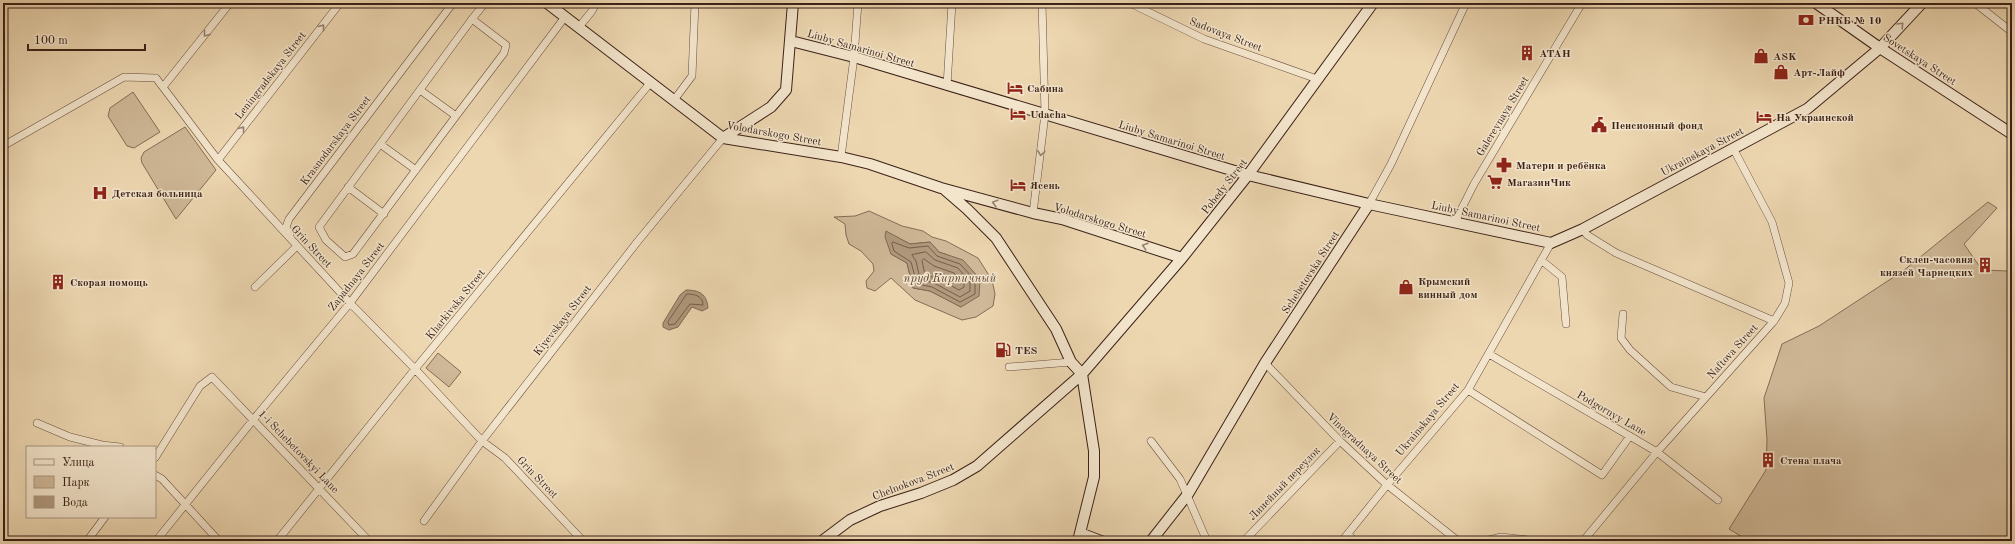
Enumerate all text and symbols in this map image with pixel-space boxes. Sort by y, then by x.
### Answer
bank icon: РНКБ № 10 [1797,11,1815,29]
street label: Sadovaya Street [1188,16,1263,54]
place label: РНКБ № 10 [1818,16,1881,27]
one-way arrow [1896,22,1904,30]
one-way arrow [317,24,324,31]
scale bar [28,26,145,52]
one-way arrow [203,29,210,36]
street label: Liuby Samarinoi Street [806,29,916,70]
street label: Leningradskaya Street [234,30,309,122]
street label: Sovetskaya Street [1881,33,1958,88]
text: 100 m [34,35,68,47]
building icon: АТАН [1518,44,1536,62]
shop icon: ASK [1752,47,1770,65]
place label: АТАН [1539,49,1571,60]
place label: ASK [1773,52,1797,63]
shop icon: Арт-Лайф [1772,63,1790,81]
place label: Арт-Лайф [1793,68,1845,79]
street label: Galereynaya Street [1475,75,1532,159]
hotel icon: Сабина [1006,79,1024,97]
place label: Сабина [1027,84,1064,95]
street label: Krasnodarskaya Street [299,94,373,188]
hotel icon: Udacha [1009,105,1027,123]
hotel icon: На Украинской [1755,108,1773,126]
place label: Udacha [1030,110,1067,121]
place label: На Украинской [1776,113,1854,124]
public building icon: Пенсионный фонд [1590,116,1608,134]
street label: Liuby Samarinoi Street [1117,120,1227,163]
street label: Volodarskogo Street [725,121,822,148]
place label: Пенсионный фонд [1611,121,1703,132]
street label: Ukrainskaya Street [1659,126,1746,179]
one-way arrow [237,127,244,134]
one-way arrow [1036,150,1045,156]
pharmacy icon: Матери и ребёнка [1495,156,1513,174]
street label: Pobedy Street [1200,157,1250,217]
place label: Матери и ребёнка [1516,161,1607,172]
supermarket icon: МагазинЧик [1486,173,1504,191]
hotel icon: Ясень [1009,176,1027,194]
place label: МагазинЧик [1507,178,1571,189]
place label: Ясень [1030,181,1060,192]
hospital icon: Детская больница [91,184,109,202]
place label: Детская больница [112,189,203,200]
one-way arrow [992,199,999,208]
street label: Liuby Samarinoi Street [1430,201,1541,234]
street label: Volodarskogo Street [1052,202,1147,241]
street label: Grin Street [289,224,333,270]
street label: Schebetovska Street [1280,229,1342,316]
street label: Zapadnaya Street [327,240,387,313]
one-way arrow [1141,242,1148,251]
place label: Склеп-часовня князей Чарнецких [1880,255,1973,279]
building icon: Склеп-часовня князей Чарнецких [1976,256,1994,274]
street label: Kharkivska Street [425,268,488,342]
building icon: Скорая помощь [49,273,67,291]
water label: пруд Кирпичный [904,273,997,285]
place label: Крымский винный дом [1418,277,1477,301]
place label: Скорая помощь [70,278,148,289]
shop icon: Крымский винный дом [1397,278,1415,296]
street label: Kiyevskaya Street [532,283,594,358]
street label: Naftova Street [1706,322,1761,382]
fuel station icon: TES [994,341,1012,359]
place label: TES [1015,346,1037,357]
street label: Ukrainskaya Street [1394,381,1462,459]
street label: Podgornyy Lane [1575,390,1648,439]
street label: 1-i Schebetovskyi Lane [256,408,340,496]
street label: Vinogradnaya Street [1324,412,1404,487]
street label: Линейный переулок [1247,445,1323,523]
legend [26,446,156,518]
building icon: Стена плача [1759,451,1777,469]
street label: Grin Street [514,455,560,501]
place label: Стена плача [1780,456,1842,467]
text: Улица [62,457,95,469]
street label: Chelnokova Street [871,462,956,503]
text: Парк [62,477,90,489]
text: Вода [62,497,88,509]

